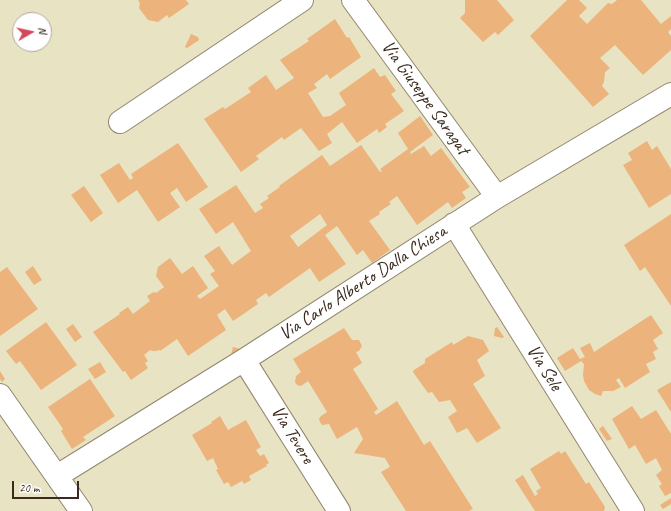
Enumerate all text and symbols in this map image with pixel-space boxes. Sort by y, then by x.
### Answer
north arrow [12,12,52,52]
text: N [35,26,50,35]
street label: Via Giuseppe Saragat [376,36,474,160]
street label: Via Carlo Alberto Dalla Chiesa [275,220,451,346]
street label: Via Sele [521,341,567,395]
street label: Via Tevere [265,402,319,468]
scale bar [14,473,81,499]
text: 20 m [19,480,39,496]

